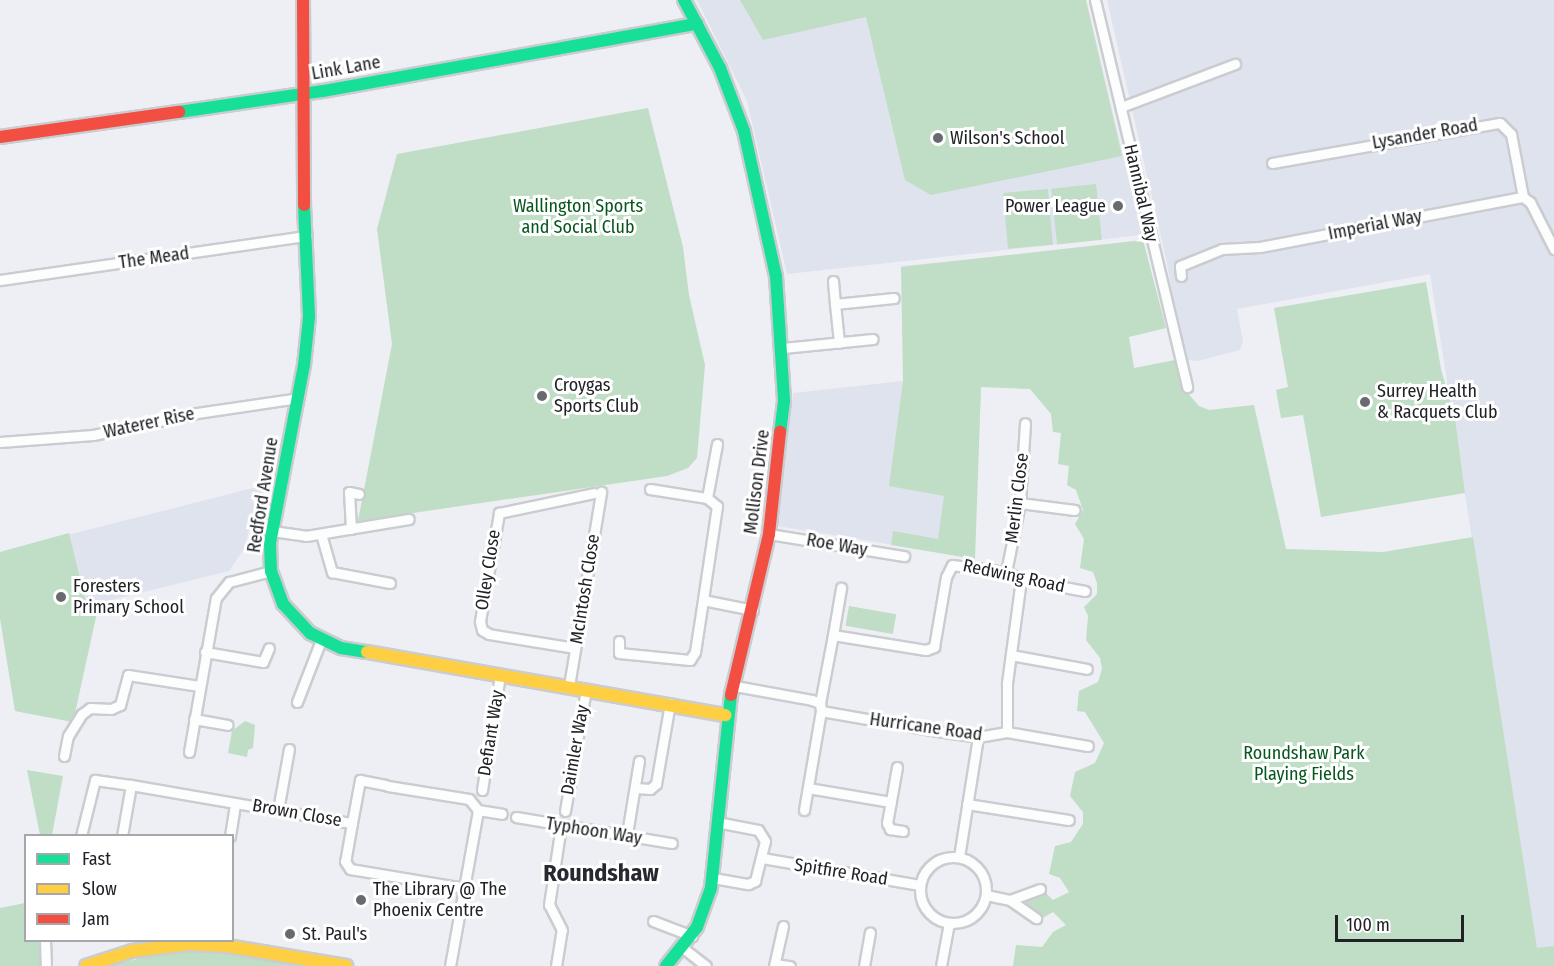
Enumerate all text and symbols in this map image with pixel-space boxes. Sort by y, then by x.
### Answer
street label: Link Lane [310,51,382,85]
street label: Lysander Road [1370,114,1480,154]
place label: Wilson's School [950,127,1064,149]
marker: Wilson's School [931,131,945,145]
street label: Hannibal Way [1119,142,1163,244]
place label: Power League [1005,195,1106,217]
park label: Wallington Sports and Social Club [513,196,643,238]
marker: Power League [1111,199,1125,213]
street label: Imperial Way [1326,205,1424,245]
street label: The Mead [117,242,191,274]
place label: Croygas Sports Club [554,375,639,418]
place label: Surrey Health & Racquets Club [1377,381,1497,424]
marker: Croygas Sports Club [535,389,549,403]
marker: Surrey Health & Racquets Club [1358,395,1372,409]
street label: Waterer Rise [102,403,196,443]
street label: Mollison Drive [740,428,774,536]
street label: Redford Avenue [243,436,283,554]
street label: Merlin Close [1001,452,1033,544]
street label: Olley Close [471,528,505,612]
street label: Roe Way [805,529,869,561]
street label: McIntosh Close [566,533,604,645]
street label: Redwing Road [961,555,1067,597]
place label: Foresters Primary School [73,576,184,618]
marker: Foresters Primary School [54,590,68,604]
street label: Defiant Way [474,688,508,778]
street label: Daimler Way [556,703,594,797]
street label: Hurricane Road [868,708,984,746]
park label: Roundshaw Park Playing Fields [1243,743,1365,786]
street label: Brown Close [251,795,343,831]
street label: Typhoon Way [544,813,644,849]
legend [24,834,234,942]
text: Fast [82,848,111,870]
street label: Spitfire Road [793,854,889,890]
district label: Roundshaw [543,860,659,888]
text: Slow [82,878,117,900]
place label: The Library @ The Phoenix Centre [373,879,507,922]
marker: The Library @ The Phoenix Centre [354,893,368,907]
scale bar [1338,903,1467,941]
text: Jam [82,908,110,930]
text: 100 m [1346,914,1390,936]
place label: St. Paul's [302,923,367,945]
marker: St. Paul's [283,927,297,941]

